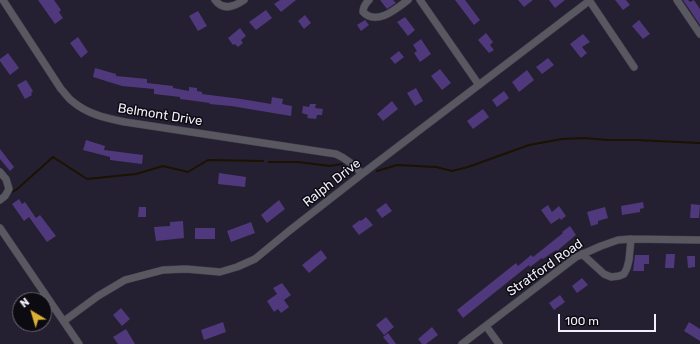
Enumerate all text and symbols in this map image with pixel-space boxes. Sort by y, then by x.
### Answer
street label: Belmont Drive [117,101,203,129]
street label: Ralph Drive [300,156,364,210]
street label: Stratford Road [504,236,586,300]
north arrow [12,292,52,332]
text: N [18,295,32,311]
scale bar [560,306,658,332]
text: 100 m [565,314,599,328]

